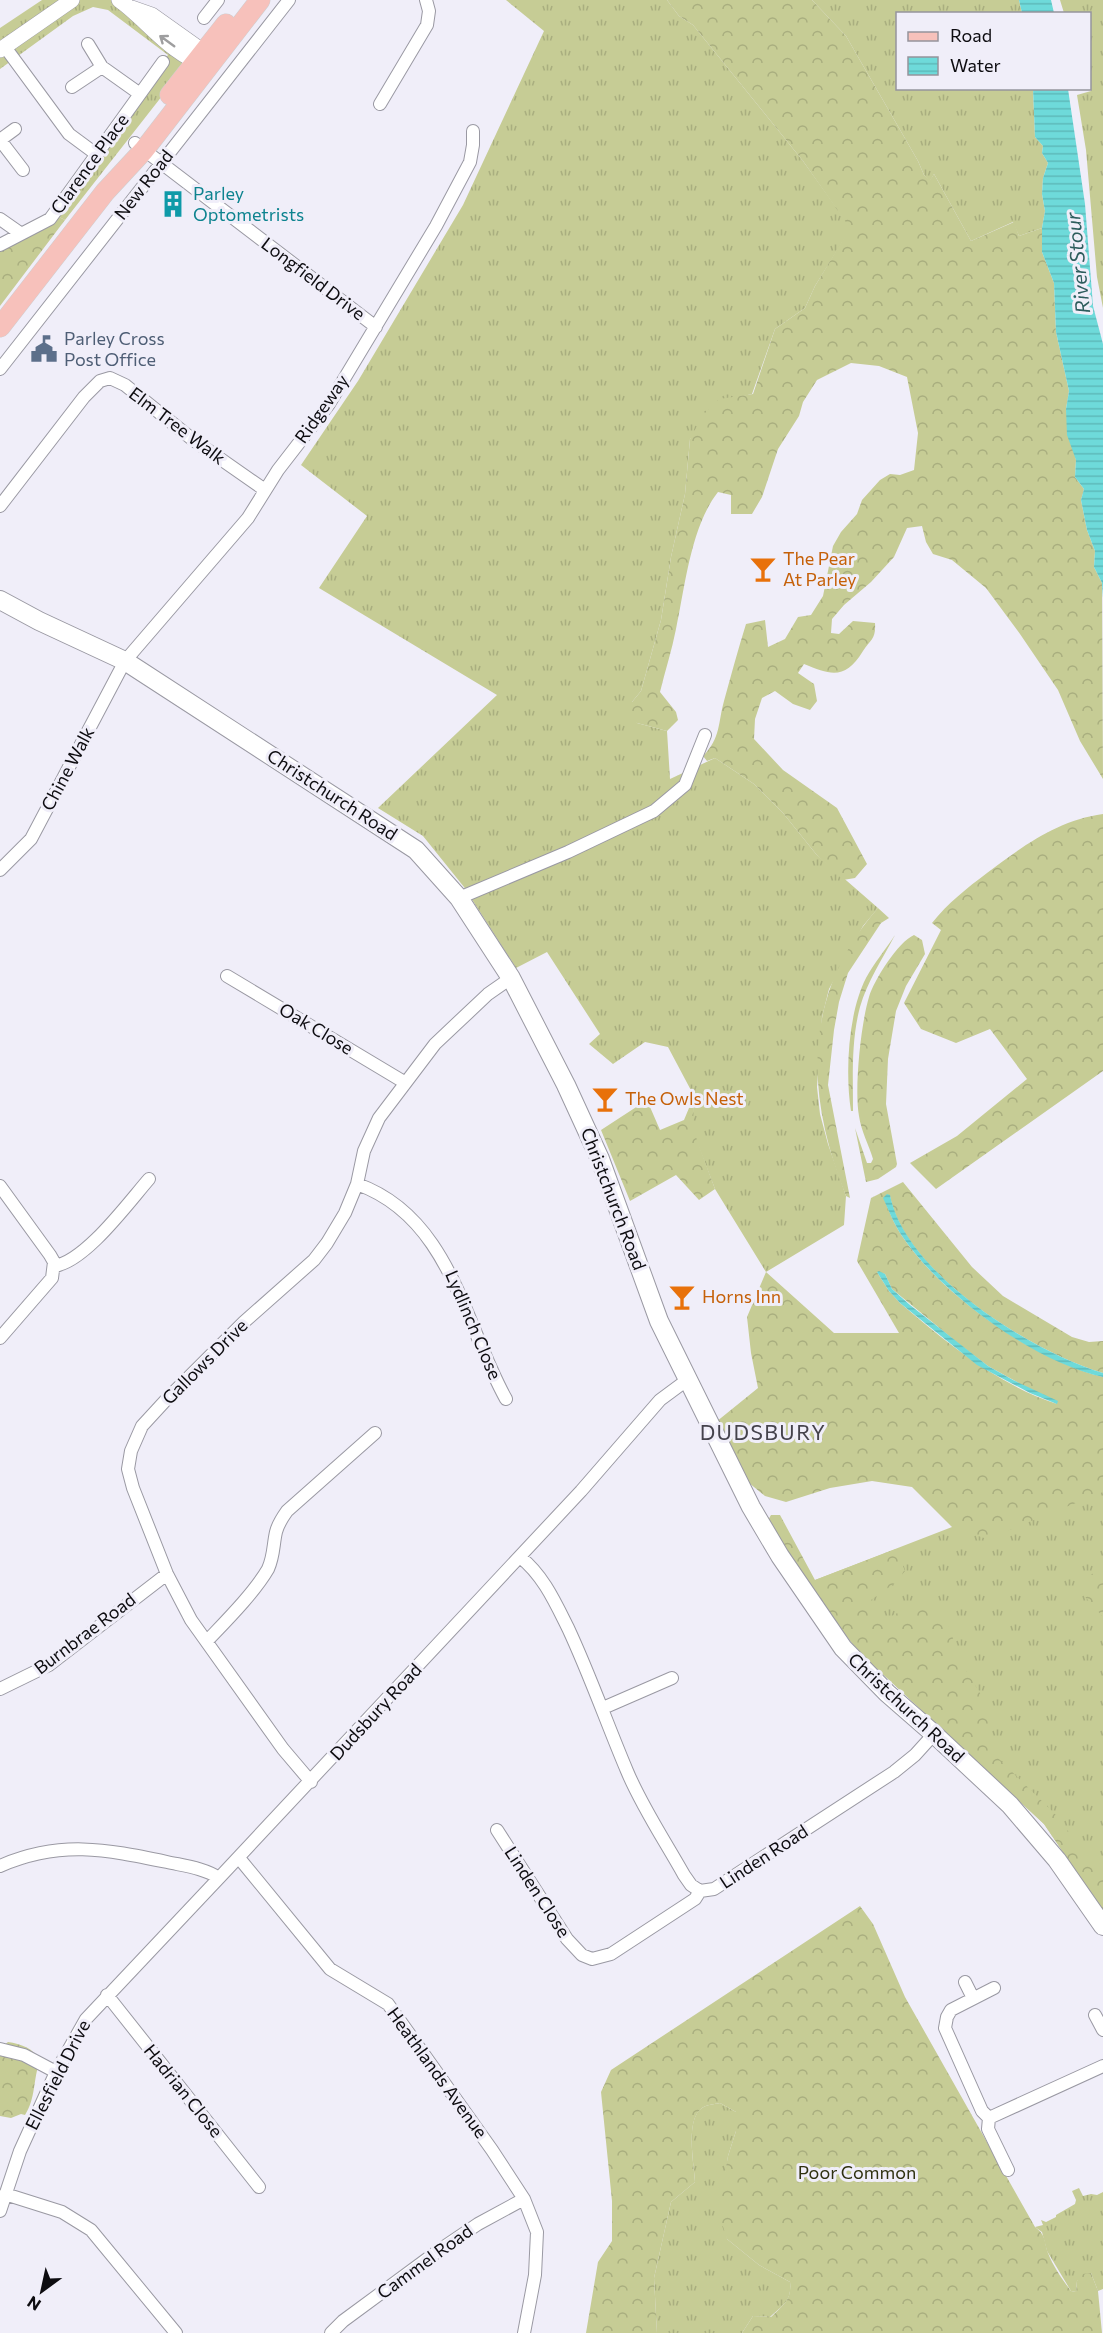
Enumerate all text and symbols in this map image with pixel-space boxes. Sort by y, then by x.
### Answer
legend [896,12,1091,90]
text: Road [950,24,992,46]
one-way arrow [160,35,176,47]
text: Water [950,54,1001,76]
street label: Clarence Place [45,109,133,218]
street label: New Road [109,145,177,224]
place label: Parley Optometrists [193,182,304,225]
building icon: Parley Optometrists [158,189,188,219]
water label: River Stour [1060,210,1094,315]
street label: Longfield Drive [257,232,370,324]
place label: Parley Cross Post Office [64,327,165,370]
public building icon: Parley Cross Post Office [29,334,59,364]
street label: Ridgeway [290,370,353,447]
street label: Elm Tree Walk [125,382,230,469]
place label: The Pear At Parley [783,547,857,590]
bar icon: The Pear At Parley [748,554,778,584]
street label: Chine Walk [36,723,98,814]
street label: Christchurch Road [263,744,402,844]
street label: Oak Close [275,997,358,1059]
bar icon: The Owls Nest [590,1084,620,1114]
place label: The Owls Nest [625,1087,744,1109]
street label: Christchurch Road [577,1124,651,1273]
street label: Lydlinch Close [441,1267,507,1383]
bar icon: Horns Inn [667,1282,697,1312]
place label: Horns Inn [702,1285,781,1307]
street label: Gallows Drive [157,1314,252,1409]
district label: DUDSBURY [700,1419,826,1444]
street label: Burnbrae Road [29,1588,139,1678]
street label: Christchurch Road [844,1648,969,1767]
street label: Dudsbury Road [325,1658,426,1764]
street label: Linden Road [715,1819,812,1893]
street label: Linden Close [500,1842,575,1941]
street label: Heathlands Avenue [383,2003,493,2142]
street label: Ellesfield Drive [20,2016,94,2133]
street label: Hadrian Close [140,2039,228,2141]
park label: Poor Common [798,2161,916,2183]
street label: Cammel Road [372,2219,476,2303]
north arrow [12,2261,72,2321]
text: N [23,2293,44,2315]

